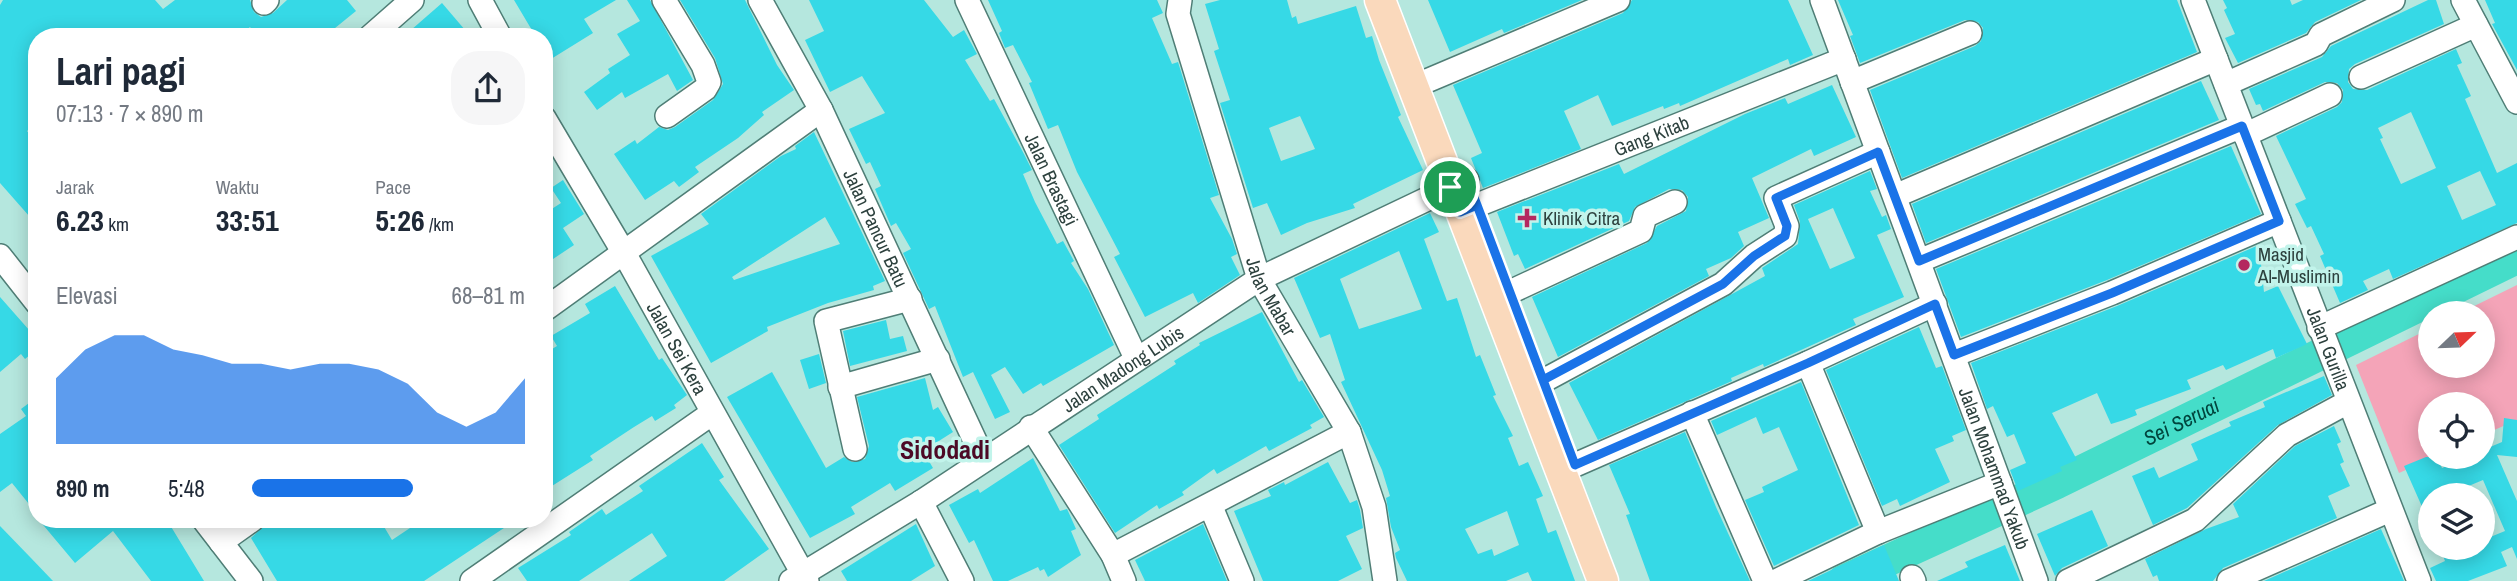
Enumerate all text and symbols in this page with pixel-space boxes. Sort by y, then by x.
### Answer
text: Lari pagi [56,46,186,97]
button: share [451,51,525,125]
text: 07:13 · 7 × 890 m [56,98,203,129]
street label: Gang Kitab [1610,109,1693,162]
street label: Jalan Brastagi [1018,128,1085,230]
pin [1420,157,1480,217]
street label: Jalan Pancur Batu [837,165,915,291]
icon: arrive [1431,168,1469,206]
text: Jarak [56,174,94,200]
text: Waktu [216,174,259,200]
text: Pace [375,174,411,200]
text: 6.23 [56,200,104,240]
text: 33:51 [216,200,279,240]
text: 5:26 [375,200,425,240]
place label: Klinik Citra [1543,205,1620,231]
marker: Klinik Citra [1517,208,1537,228]
text: km [104,211,129,237]
text: /km [425,211,454,237]
place label: Masjid Al-Muslimin [2257,241,2340,289]
street label: Jalan Mabar [1240,254,1303,341]
marker: Masjid Al-Muslimin [2236,257,2252,273]
text: Elevasi [56,280,118,311]
text: 68–81 m [452,280,525,311]
street label: Jalan Sei Kera [641,297,714,400]
north arrow [2418,301,2496,378]
map controls [2418,301,2495,560]
street label: Jalan Gurilla [2301,303,2357,394]
street label: Jalan Madong Lubis [1057,319,1189,418]
street label: Jalan Mohammad Yakub [1953,383,2036,553]
water label: Sei Seruai [2138,391,2224,453]
button: locate [2418,392,2495,469]
district label: Sidodadi [900,432,990,467]
text: 890 m [56,473,109,504]
text: 5:48 [168,473,205,504]
button: layers [2418,483,2495,560]

